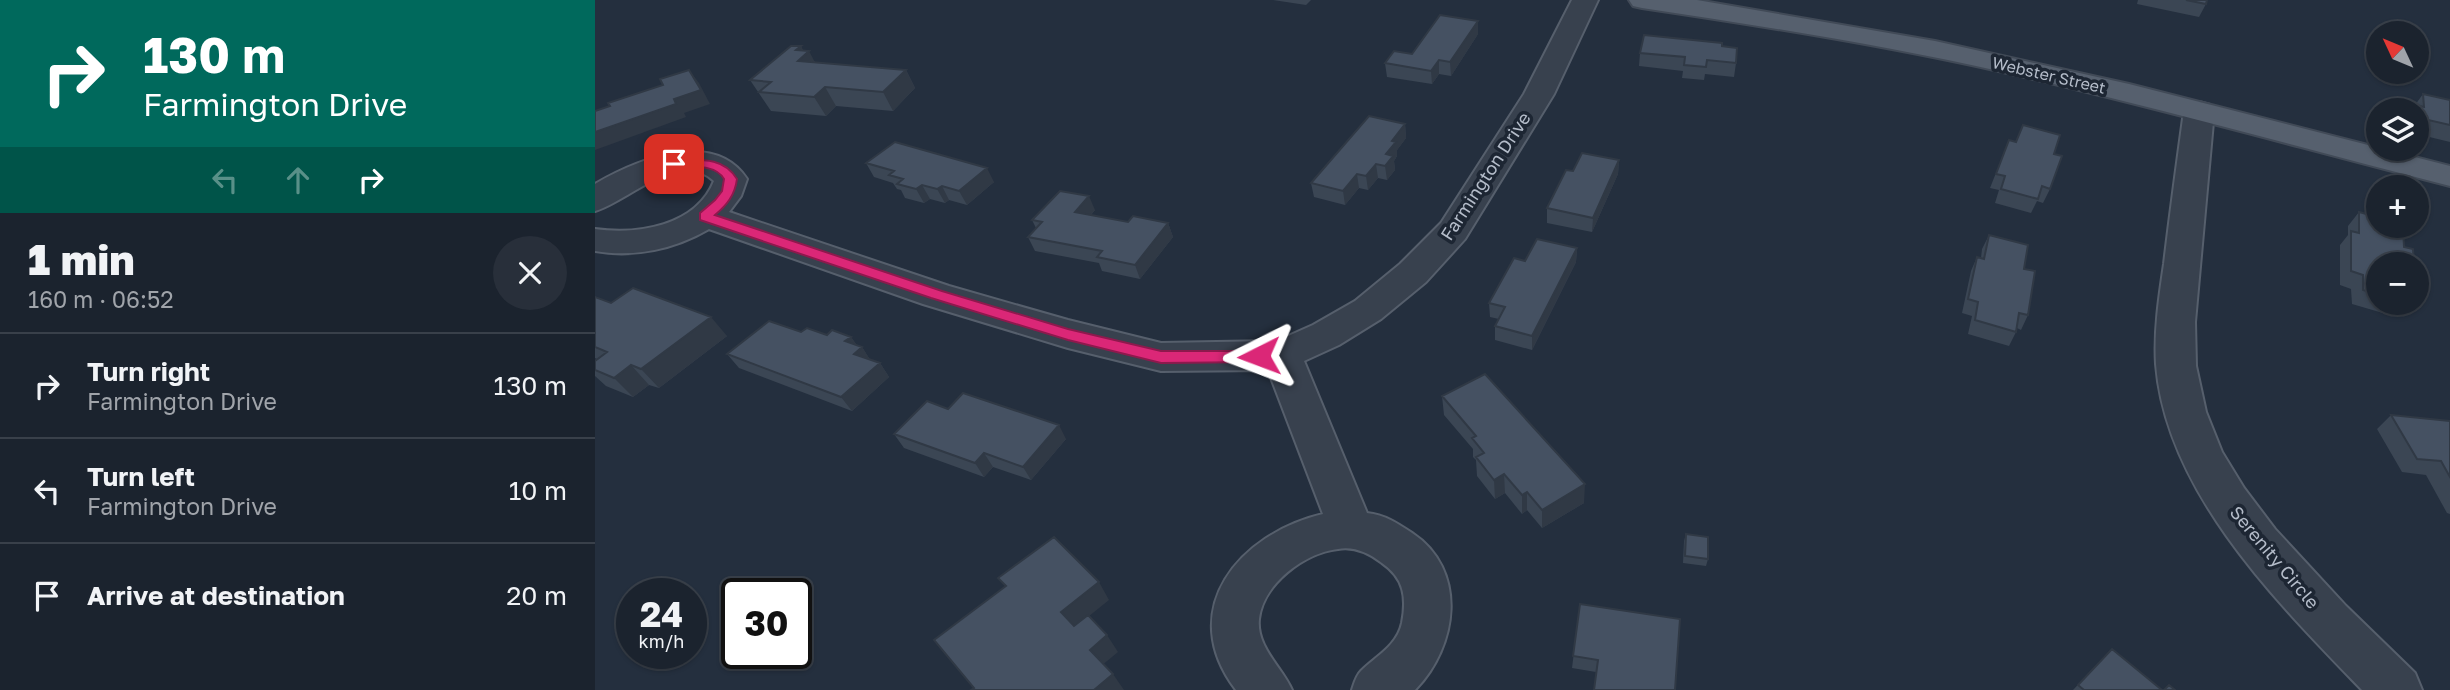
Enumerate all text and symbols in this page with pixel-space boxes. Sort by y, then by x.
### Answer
north arrow [2366,21,2429,84]
map controls [2366,21,2429,315]
text: 130 m [143,25,285,84]
icon: right [28,28,119,119]
street label: Webster Street [1990,52,2108,98]
text: Farmington Drive [143,85,407,123]
button: layers [2366,98,2429,161]
street label: Farmington Drive [1435,108,1535,244]
pin [644,134,704,194]
icon: arrive [655,145,693,183]
icon: left [206,161,244,199]
icon: ahead [279,161,317,199]
icon: right [352,161,390,199]
button: + [2366,175,2429,238]
text: 1 min [28,234,135,284]
button: close [493,236,567,310]
button: − [2366,252,2429,315]
text: 160 m · 06:52 [28,285,174,313]
position arrow [1222,319,1296,393]
text: Turn right [87,356,210,387]
icon: right [28,367,66,405]
text: 130 m [494,370,567,401]
text: Farmington Drive [87,387,277,415]
text: Turn left [87,461,195,492]
icon: left [28,472,66,510]
text: 10 m [509,475,567,506]
text: Farmington Drive [87,492,277,520]
street label: Serenity Circle [2226,501,2324,613]
icon: arrive [28,577,66,615]
speed limit sign: 30 [721,578,812,669]
text: Arrive at destination [87,580,345,611]
text: 20 m [506,580,567,611]
text: 24 [640,593,683,635]
text: km/h [639,630,684,652]

